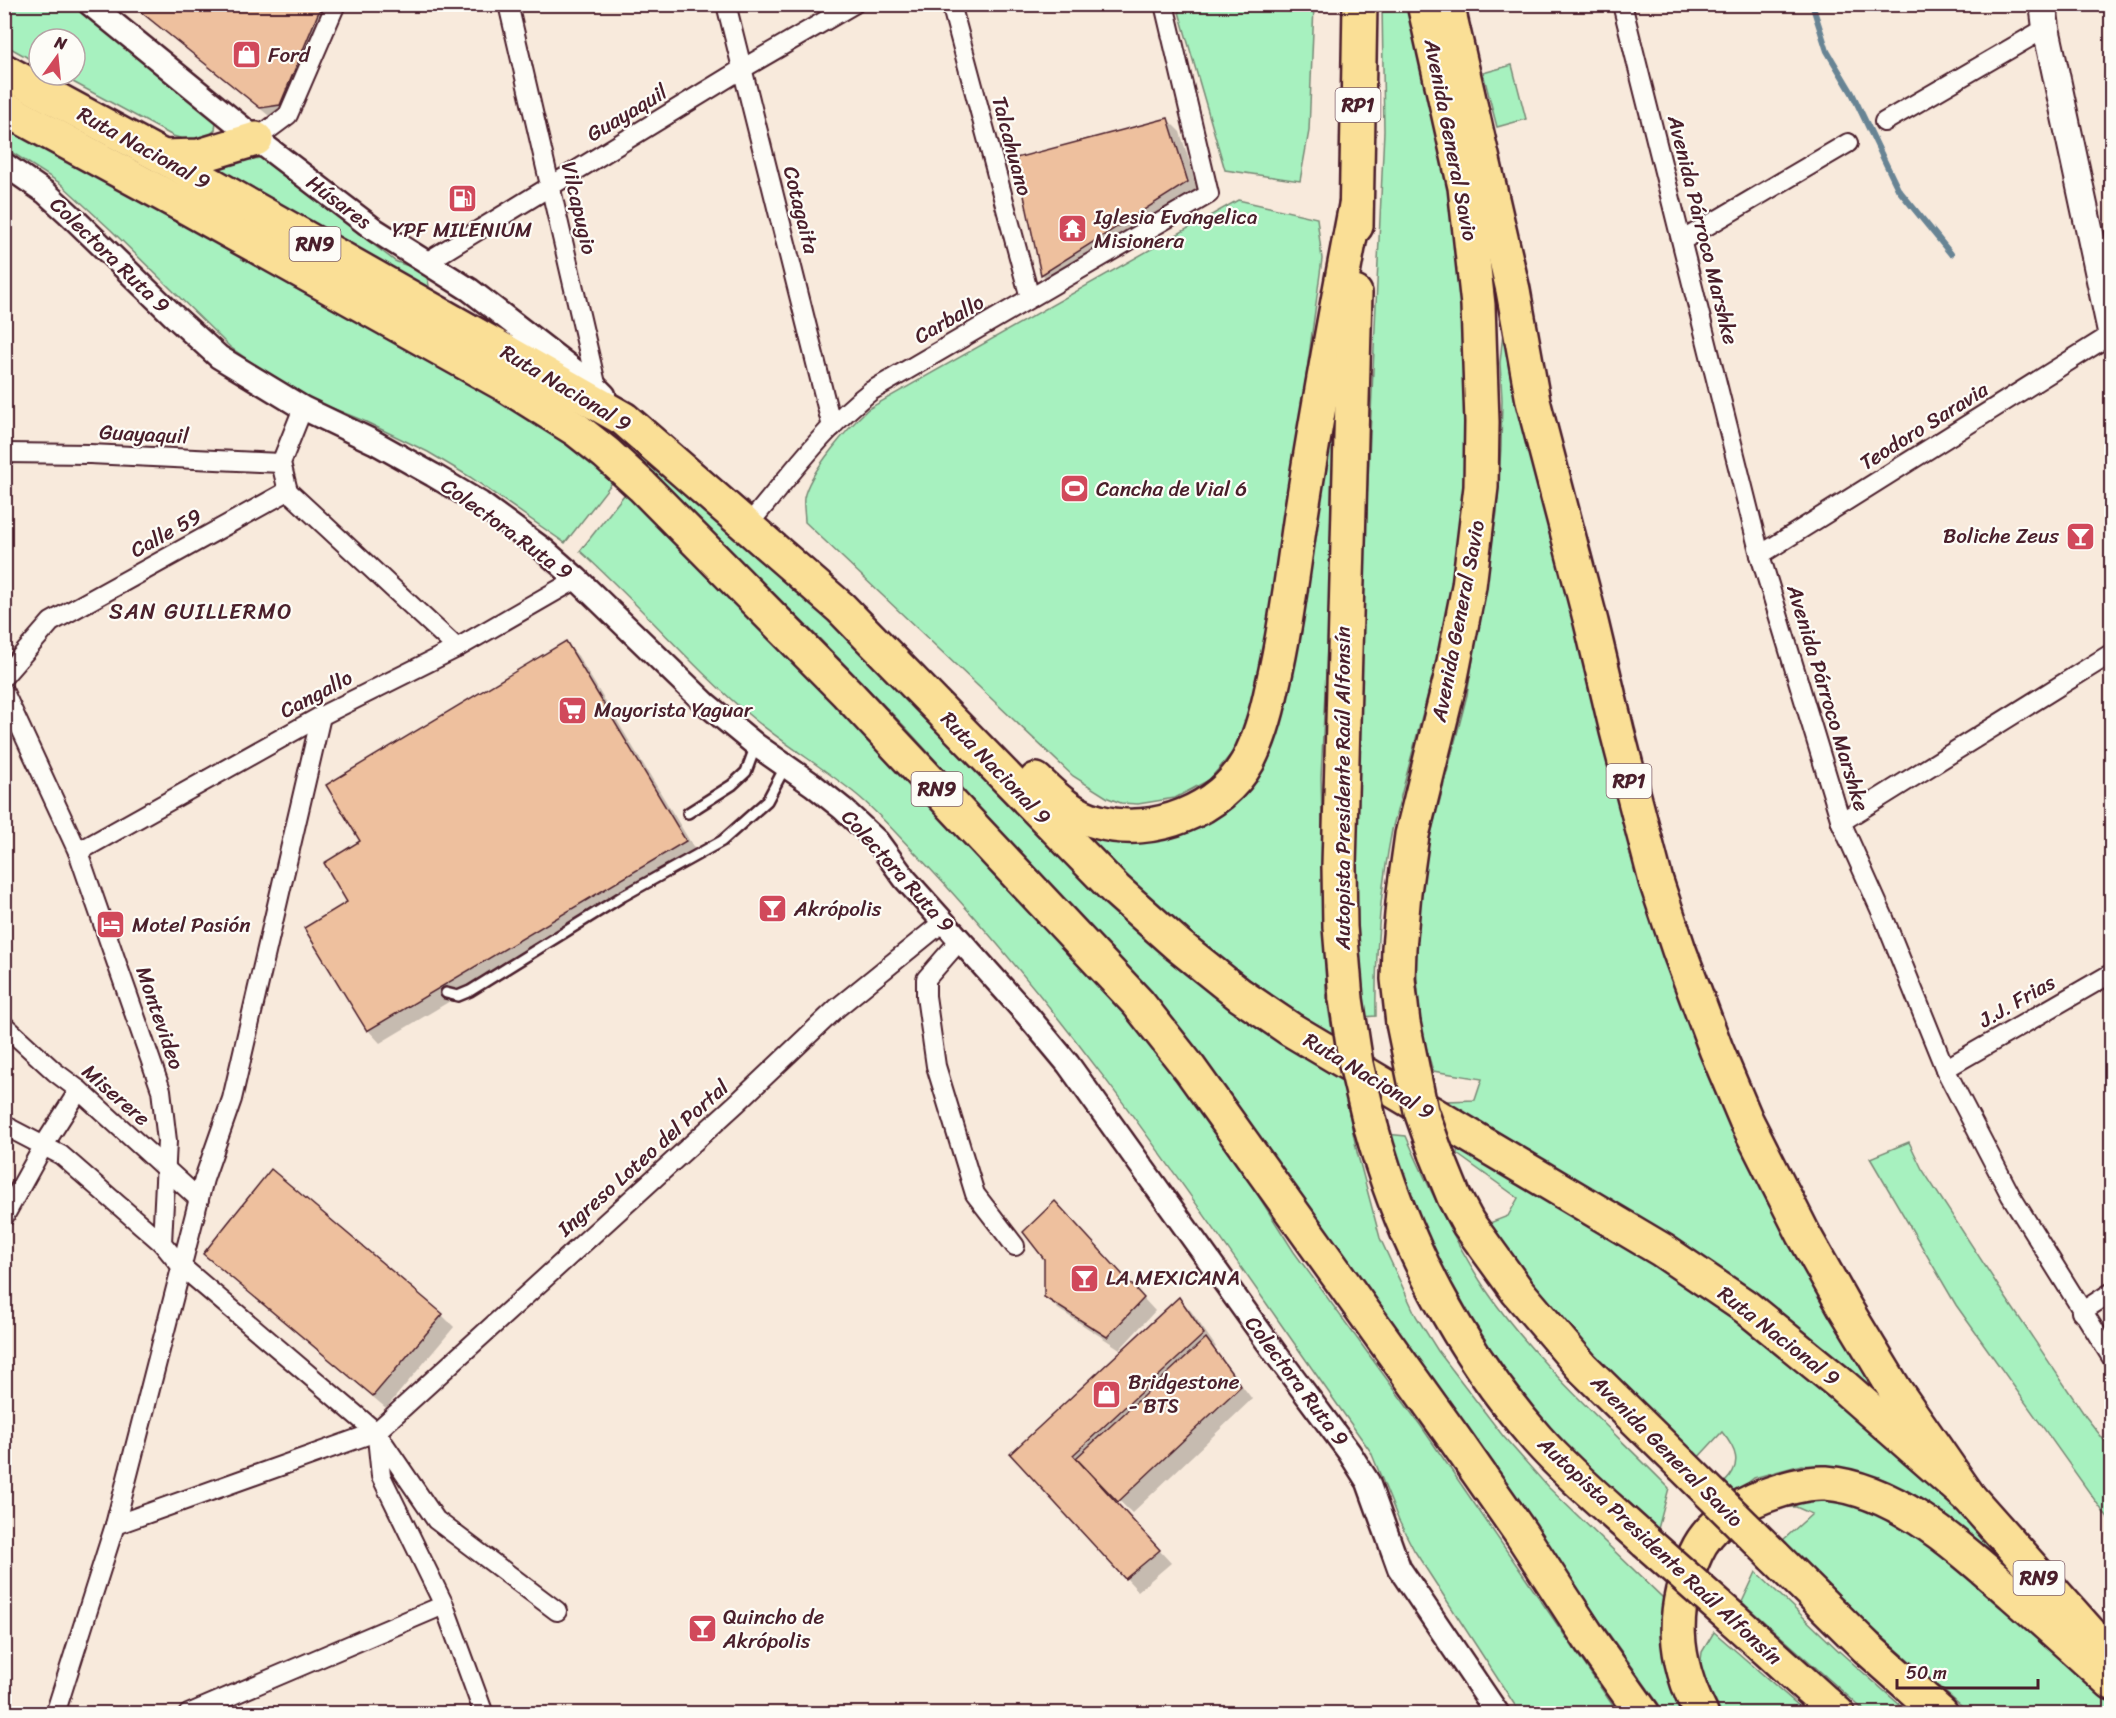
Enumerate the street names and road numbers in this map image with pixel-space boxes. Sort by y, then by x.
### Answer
street label: Avenida General Savio [1413,35,1489,244]
street label: Guayaquil [579,73,676,152]
road number: RP1 [1336,88,1380,122]
street label: Talcahuano [980,92,1044,201]
street label: Ruta Nacional 9 [70,96,218,200]
street label: Avenida Párroco Marshke [1656,110,1750,349]
street label: Vilcapugio [550,158,608,259]
street label: Cotagaita [772,162,830,258]
street label: Húsares [298,164,380,240]
street label: Colectora Ruta 9 [40,187,180,323]
road number: RN9 [290,227,340,261]
street label: Carballo [906,283,992,355]
street label: Ruta Nacional 9 [493,334,639,442]
street label: Teodoro Saravia [1852,371,1997,481]
street label: Guayaquil [98,413,191,455]
street label: Colectora Ruta 9 [432,468,582,590]
street label: Calle 59 [123,498,209,568]
street label: Avenida General Savio [1420,517,1496,726]
street label: Avenida Párroco Marshke [1775,579,1881,816]
street label: Autopista Presidente Raúl Alfonsín [1324,626,1362,951]
street label: Cangallo [272,659,360,729]
street label: Ruta Nacional 9 [931,702,1061,834]
road number: RP1 [1606,764,1652,798]
road number: RN9 [912,772,962,806]
street label: Colectora Ruta 9 [831,800,965,942]
street label: Montevideo [125,961,196,1075]
street label: J.J. Frias [1970,963,2063,1039]
street label: Ruta Nacional 9 [1296,1022,1442,1130]
street label: Miserere [73,1054,159,1136]
street label: Ingreso Loteo del Portal [547,1069,739,1247]
street label: Ruta Nacional 9 [1709,1276,1849,1397]
street label: Colectora Ruta 9 [1235,1307,1359,1455]
street label: Avenida General Savio [1580,1364,1753,1537]
street label: Autopista Presidente Raúl Alfonsín [1528,1426,1791,1675]
road number: RN9 [2014,1561,2064,1595]

